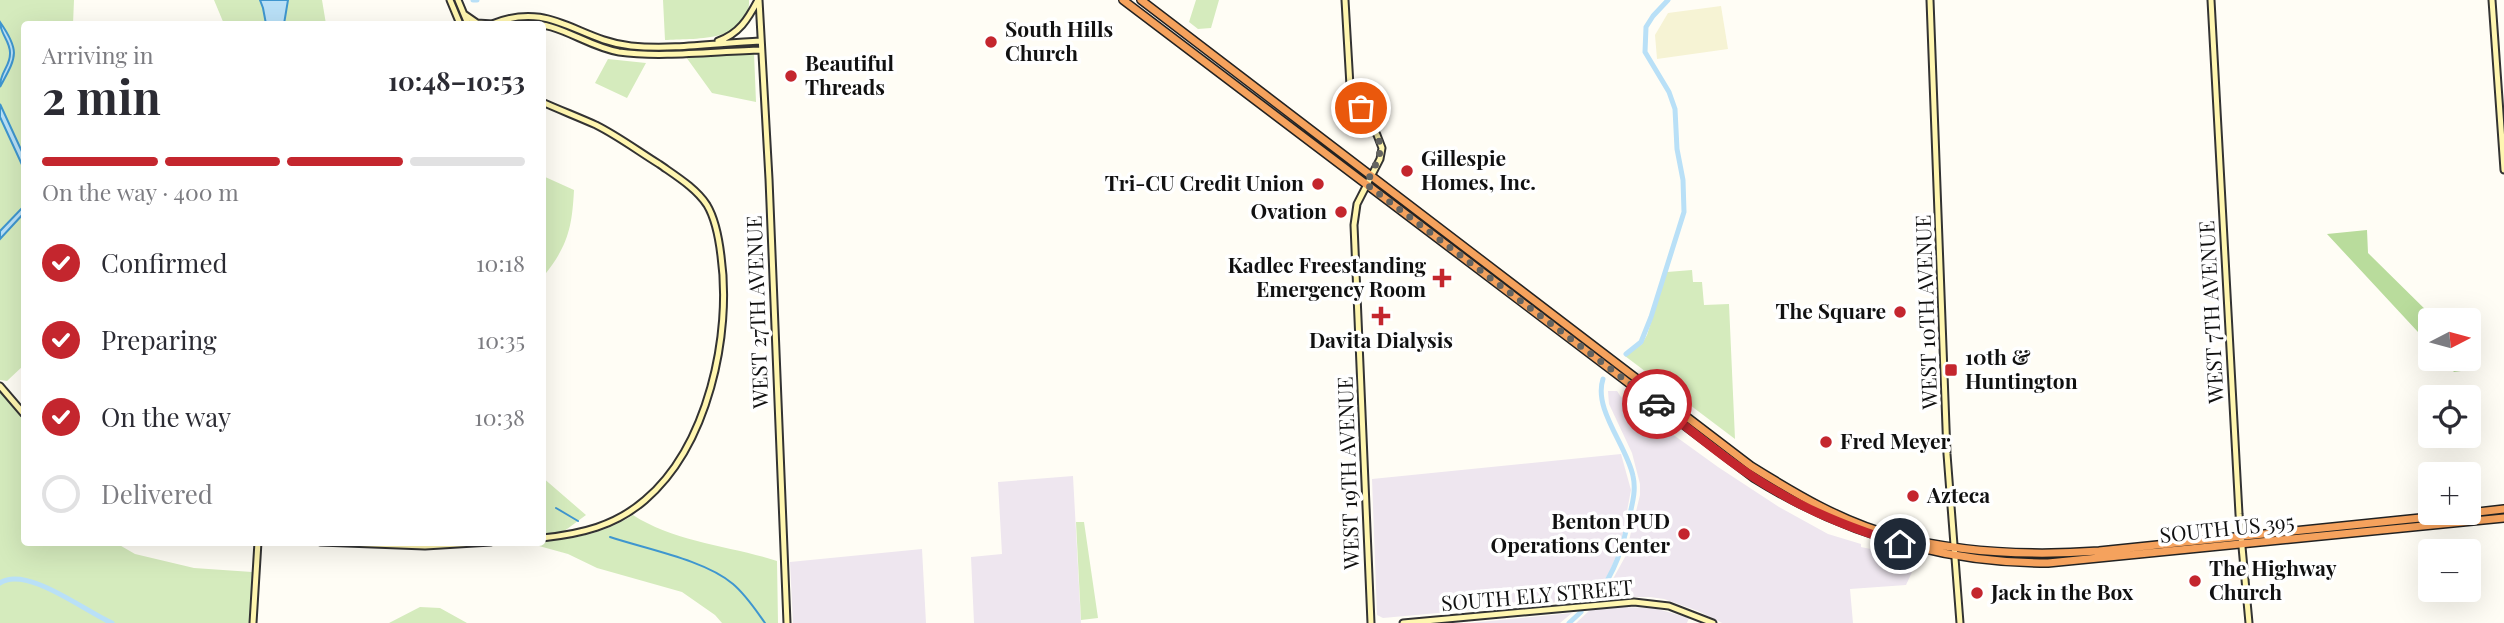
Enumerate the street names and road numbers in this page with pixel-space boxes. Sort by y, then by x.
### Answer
street label: WEST 10TH AVENUE [1908,214,1942,411]
street label: WEST 27TH AVENUE [739,215,773,410]
street label: WEST 7TH AVENUE [2191,220,2229,405]
street label: WEST 19TH AVENUE [1330,376,1364,571]
street label: SOUTH US 395 [2158,506,2295,548]
street label: SOUTH ELY STREET [1440,572,1634,616]

